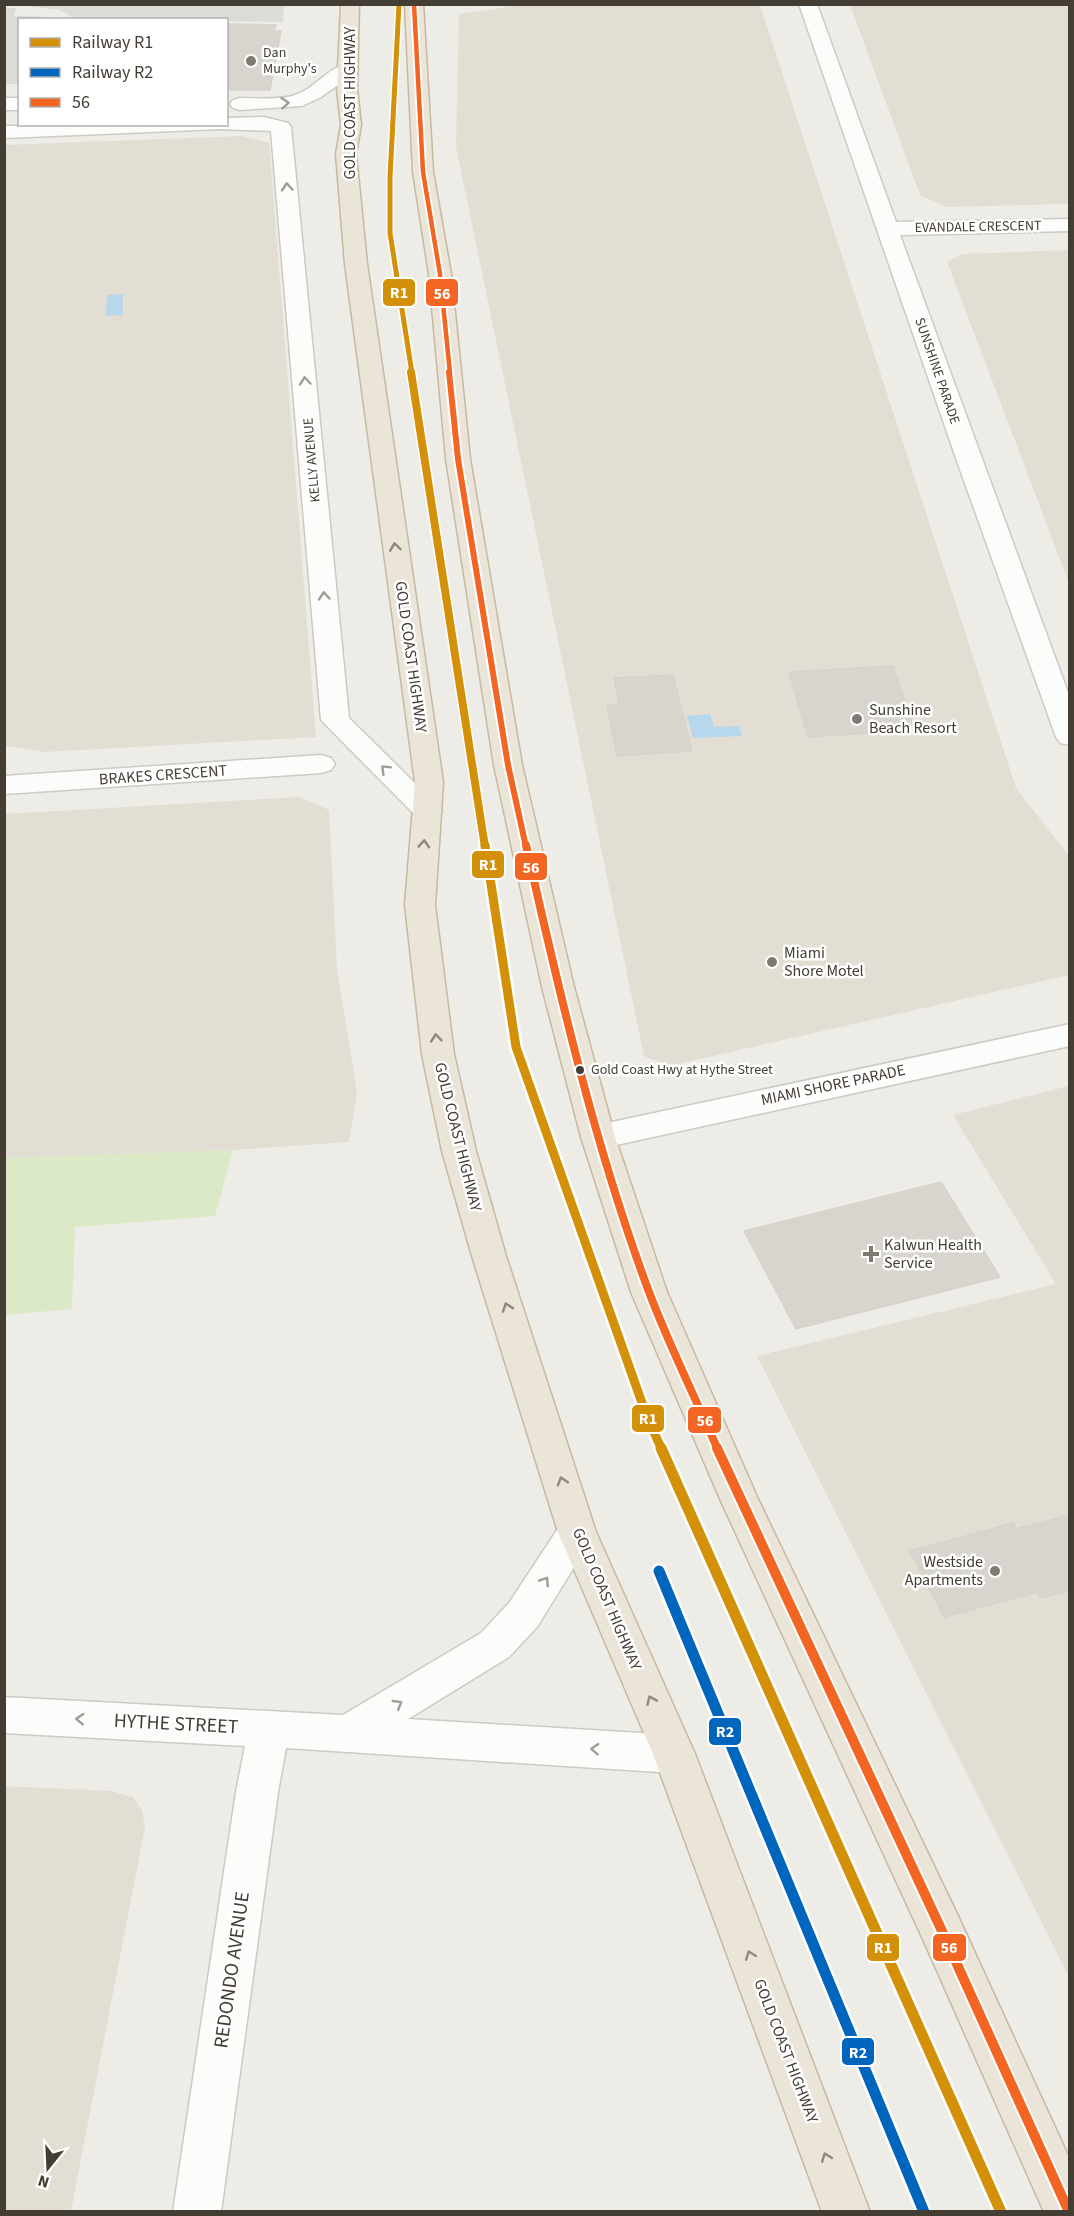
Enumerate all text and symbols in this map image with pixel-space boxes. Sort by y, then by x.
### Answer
legend [18,18,228,126]
street label: GOLD COAST HIGHWAY [339,26,361,179]
text: Railway R1 [72,30,153,55]
place label: Dan Murphy's [263,43,317,79]
marker: Dan Murphy's [244,54,258,68]
text: Railway R2 [72,60,153,85]
text: 56 [72,90,90,115]
one-way arrow [280,97,289,110]
one-way arrow [281,182,294,191]
street label: EVANDALE CRESCENT [914,216,1042,238]
line badge: R1 [382,278,416,307]
line badge: 56 [425,278,459,307]
text: R1 [390,282,408,304]
text: 56 [434,283,450,305]
street label: SUNSHINE PARADE [909,315,965,427]
one-way arrow [298,376,311,385]
street label: KELLY AVENUE [298,417,326,503]
one-way arrow [389,542,401,551]
street label: GOLD COAST HIGHWAY [389,580,433,735]
one-way arrow [318,591,331,600]
place label: Sunshine Beach Resort [869,699,957,739]
marker: Sunshine Beach Resort [850,712,864,726]
street label: BRAKES CRESCENT [98,760,228,790]
one-way arrow [382,766,393,777]
one-way arrow [418,839,431,848]
line badge: R1 [471,850,505,879]
line badge: 56 [514,852,548,881]
text: R1 [479,854,497,876]
text: 56 [523,857,539,879]
place label: Miami Shore Motel [784,942,864,982]
marker: Miami Shore Motel [765,955,779,969]
one-way arrow [430,1033,443,1042]
street label: MIAMI SHORE PARADE [759,1059,907,1111]
street label: GOLD COAST HIGHWAY [429,1060,487,1214]
place label: Gold Coast Hwy at Hythe Street [591,1060,773,1080]
marker: Gold Coast Hwy at Hythe Street [574,1064,586,1076]
place label: Kalwun Health Service [884,1234,982,1274]
marker: Kalwun Health Service [862,1245,880,1263]
one-way arrow [501,1302,514,1313]
line badge: R1 [631,1404,665,1433]
line badge: 56 [687,1406,722,1434]
text: R1 [639,1408,657,1430]
text: 56 [697,1410,713,1432]
one-way arrow [557,1476,569,1487]
street label: GOLD COAST HIGHWAY [567,1524,647,1674]
place label: Westside Apartments [905,1551,983,1591]
marker: Westside Apartments [988,1564,1002,1578]
one-way arrow [538,1577,549,1588]
one-way arrow [646,1695,658,1706]
one-way arrow [392,1700,402,1712]
street label: HYTHE STREET [113,1707,239,1741]
one-way arrow [75,1713,84,1726]
line badge: R2 [708,1717,742,1746]
text: R2 [716,1721,734,1743]
one-way arrow [590,1743,599,1756]
street label: REDONDO AVENUE [207,1890,257,2050]
line badge: R1 [866,1933,900,1962]
line badge: 56 [932,1933,967,1962]
text: R1 [874,1937,892,1959]
text: 56 [941,1937,957,1959]
one-way arrow [744,1950,757,1960]
street label: GOLD COAST HIGHWAY [748,1976,824,2127]
line badge: R2 [841,2037,875,2066]
text: R2 [849,2042,867,2064]
north arrow [18,2138,78,2198]
one-way arrow [821,2152,833,2163]
text: N [35,2169,52,2193]

